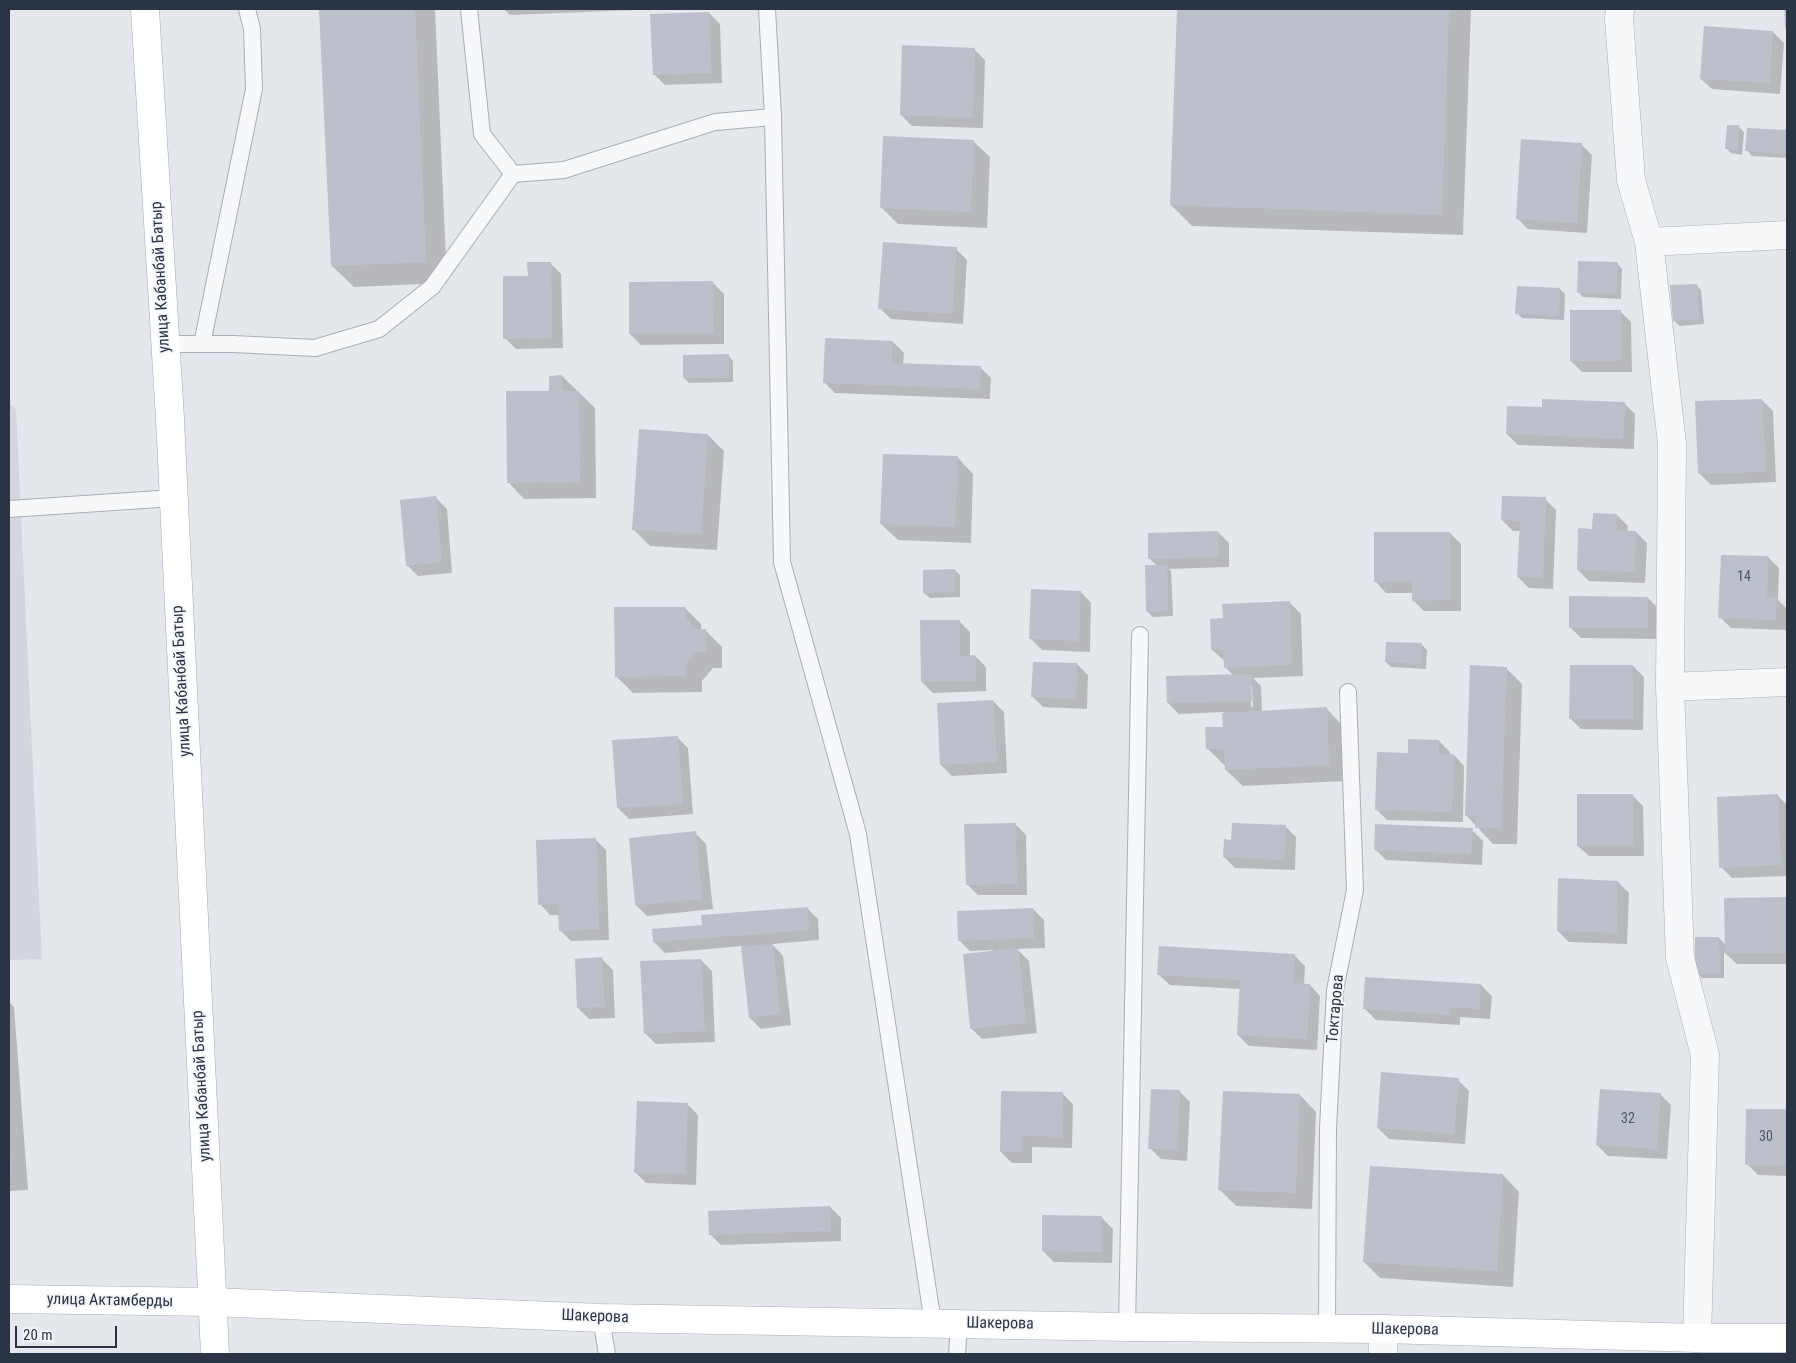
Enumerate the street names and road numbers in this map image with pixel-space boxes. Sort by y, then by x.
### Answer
street label: улица Кабанбай Батыр [147,201,175,353]
street label: улица Кабанбай Батыр [168,605,196,757]
street label: Токтарова [1323,974,1349,1044]
street label: улица Кабанбай Батыр [188,1010,216,1162]
street label: улица Актамберды [47,1290,173,1312]
street label: Шакерова [561,1306,629,1328]
street label: Шакерова [966,1314,1034,1334]
street label: Шакерова [1371,1320,1439,1340]

